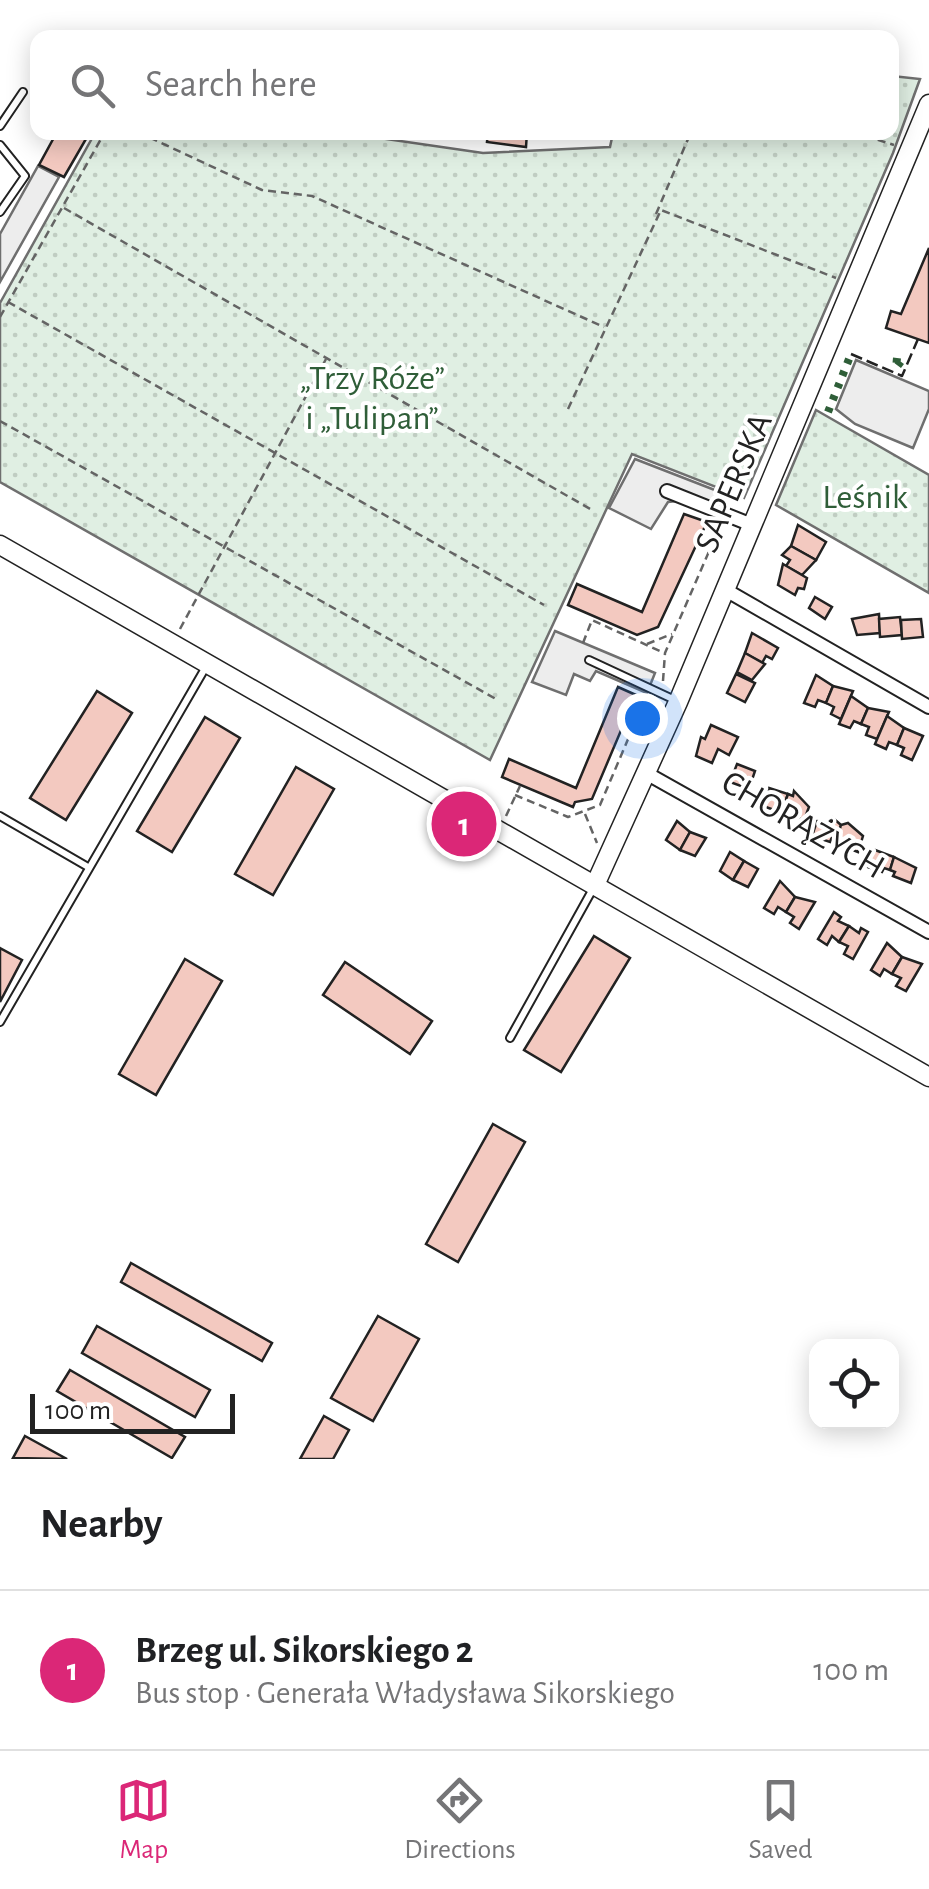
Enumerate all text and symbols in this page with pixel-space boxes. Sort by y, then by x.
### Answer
search box [30,30,899,140]
icon: search [65,58,120,113]
text: Search here [145,66,317,104]
park label: „Trzy Róże” i „Tulipan” [299,361,445,436]
street label: SAPERSKA [689,408,779,558]
park label: Leśnik [822,480,908,515]
your location [617,693,668,744]
street label: CHORĄŻYCH [716,763,891,885]
pin: 1 [432,786,496,862]
map controls [809,1339,899,1429]
button: locate [809,1339,899,1429]
scale bar [30,1389,235,1434]
text: 100 m [45,1397,111,1425]
text: Nearby [40,1503,163,1545]
text: Brzeg ul. Sikorskiego 2 [135,1632,473,1670]
text: 1 [67,1654,78,1686]
text: 100 m [813,1654,889,1686]
text: Bus stop · Generała Władysława Sikorskiego [135,1677,675,1709]
tab: Map [116,1773,171,1867]
tab: Directions [404,1773,516,1867]
tab: Saved [749,1773,813,1867]

